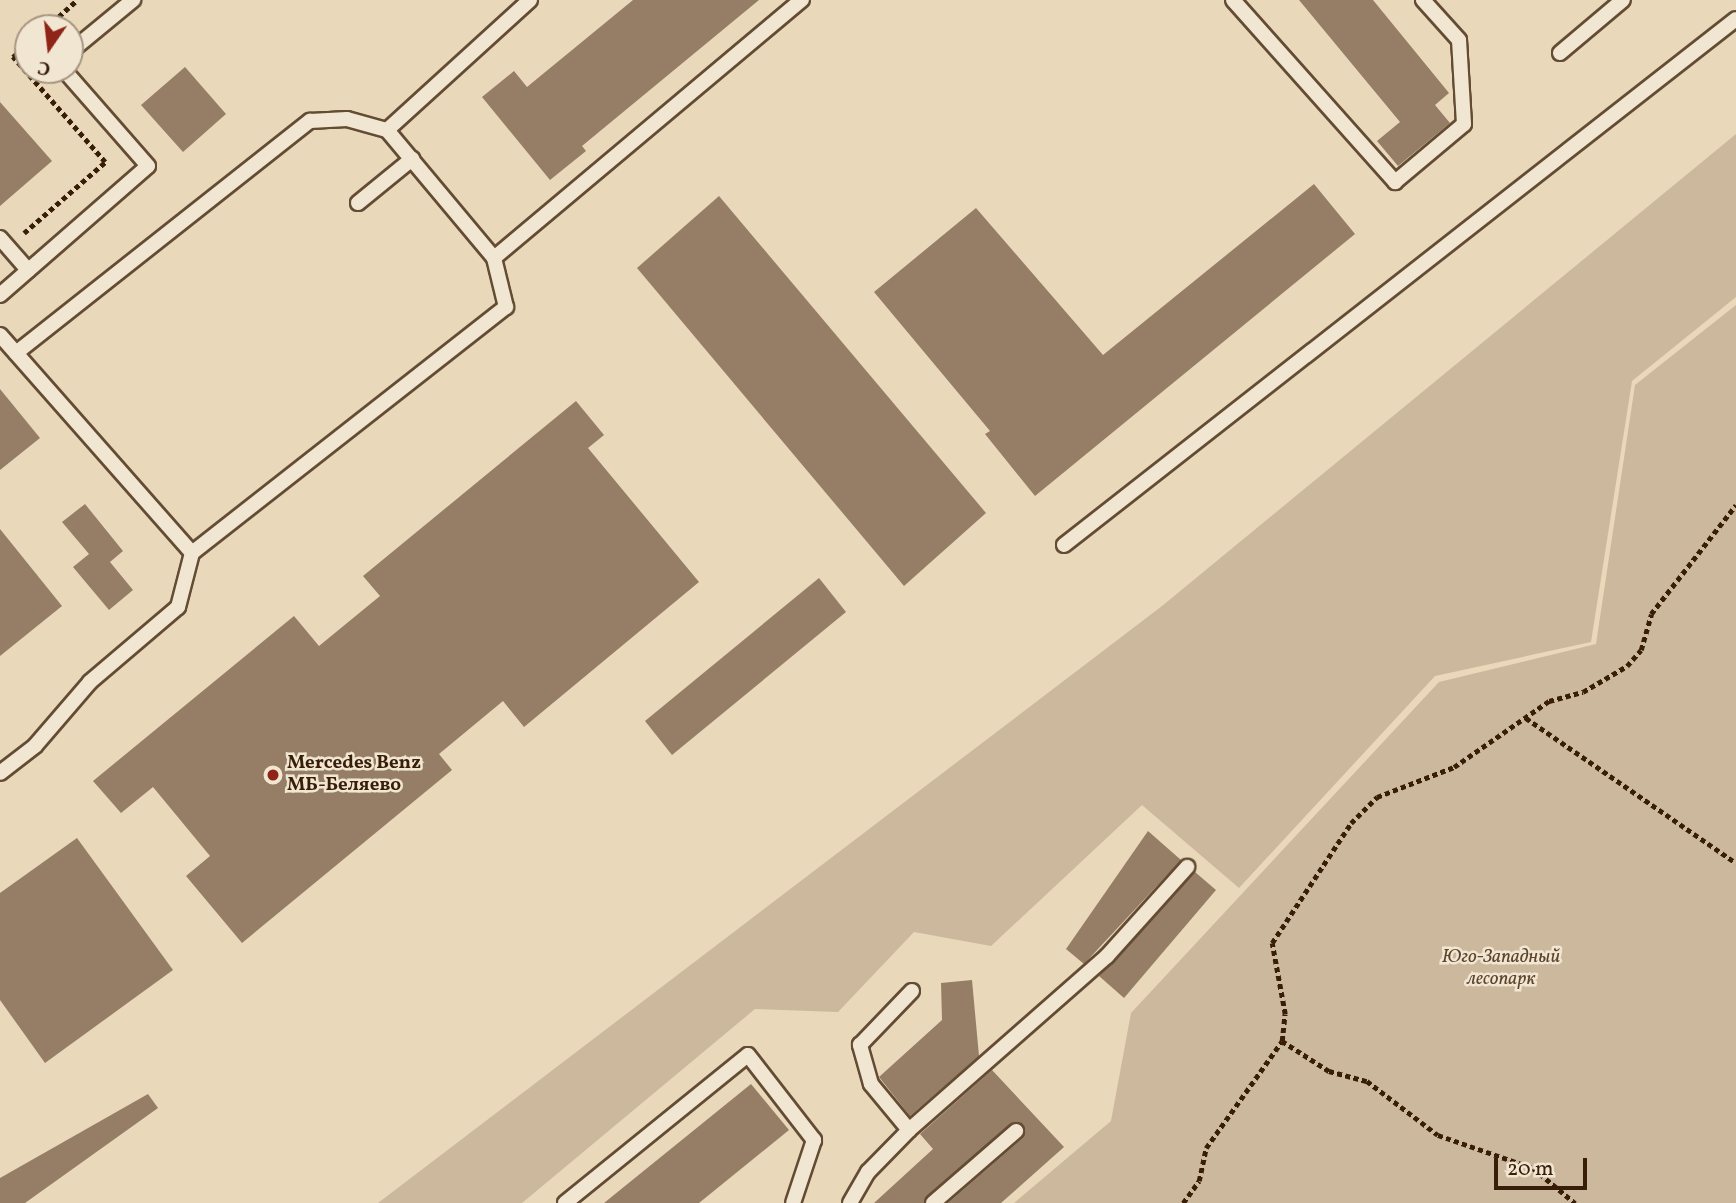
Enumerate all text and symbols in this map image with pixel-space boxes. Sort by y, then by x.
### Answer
north arrow [14,14,84,84]
text: С [35,53,53,82]
place label: Mercedes Benz МБ-Беляево [287,753,421,797]
marker: Mercedes Benz МБ-Беляево [265,767,281,783]
park label: Юго-Западный лесопарк [1442,947,1560,991]
scale bar [1498,1144,1591,1188]
text: 20 m [1507,1155,1553,1184]

